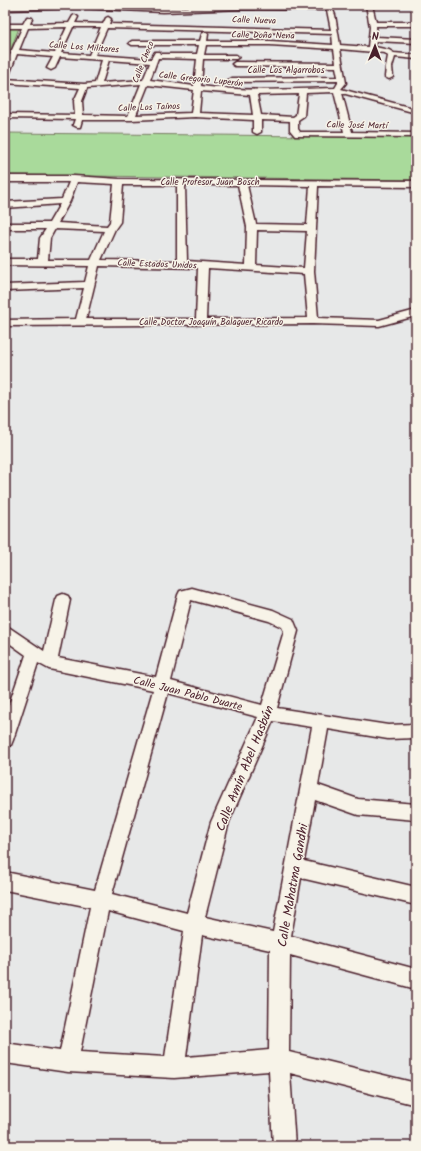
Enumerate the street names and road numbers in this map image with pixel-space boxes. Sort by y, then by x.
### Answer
street label: Calle Nueva [232,12,276,29]
street label: Calle Doña Nena [231,27,295,44]
street label: Calle Los Militares [48,38,120,57]
street label: Calle Checo [128,39,159,85]
street label: Calle Los Algarrobos [248,63,325,78]
street label: Calle Gregorio Luperón [158,68,244,91]
street label: Calle Los Taínos [118,99,180,116]
street label: Calle José Martí [326,117,390,134]
street label: Calle Profesor Juan Bosch [160,175,260,190]
street label: Calle Estados Unidos [117,256,197,273]
street label: Calle Doctor Joaquín Balaguer Ricardo [139,315,283,330]
street label: Calle Juan Pablo Duarte [131,672,244,716]
street label: Calle Amín Abel Hasbún [211,702,280,835]
street label: Calle Mahatma Gandhi [272,821,315,949]

